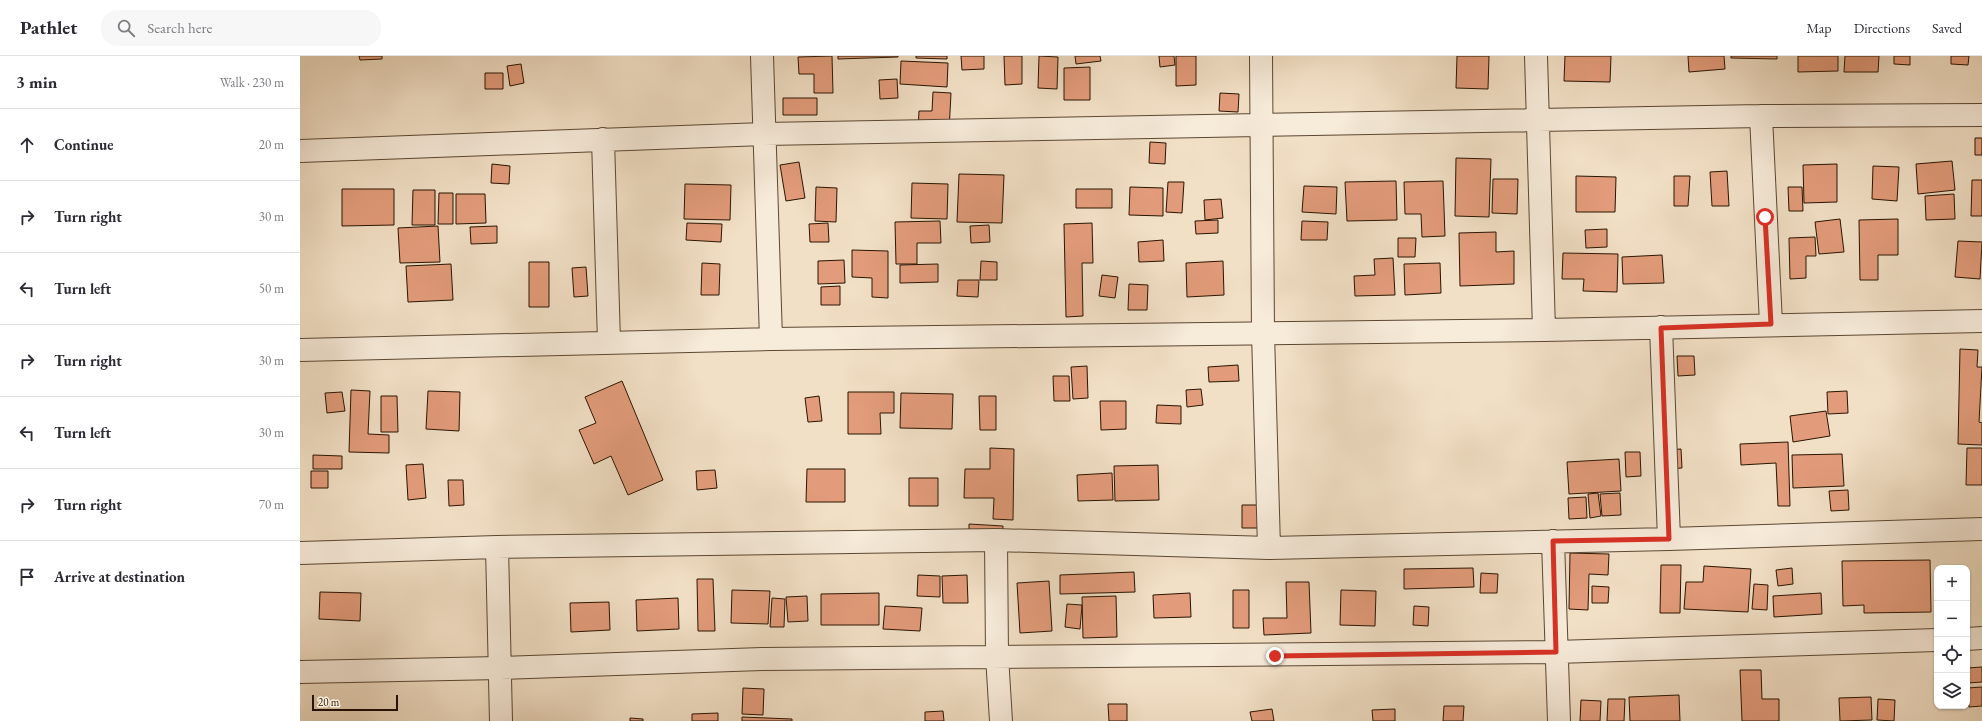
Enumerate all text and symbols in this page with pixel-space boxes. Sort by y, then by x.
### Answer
search box [101,10,381,46]
text: Pathlet [20,15,77,40]
icon: search [115,17,137,39]
text: Search here [147,18,212,37]
text: Map [1806,19,1832,37]
text: Directions [1854,19,1910,37]
text: Saved [1932,19,1962,37]
text: 3 min [16,71,57,93]
text: Walk · 230 m [220,74,284,91]
icon: ahead [16,134,38,156]
text: Continue [54,135,114,154]
text: 20 m [259,136,284,153]
icon: right [16,206,38,228]
text: Turn right [54,207,122,226]
text: 30 m [259,208,284,225]
route start [1756,208,1774,226]
icon: left [16,278,38,300]
text: Turn left [54,279,111,298]
text: 50 m [259,280,284,297]
icon: right [16,350,38,372]
text: Turn right [54,351,122,370]
text: 30 m [259,352,284,369]
icon: left [16,422,38,444]
text: Turn left [54,423,111,442]
text: 30 m [259,424,284,441]
icon: right [16,494,38,516]
text: Turn right [54,495,122,514]
text: 70 m [259,496,284,513]
map controls [1934,565,1970,709]
button: + [1934,565,1970,601]
icon: arrive [16,566,38,588]
text: Arrive at destination [54,567,185,586]
button: − [1934,601,1970,637]
button: locate [1934,637,1970,673]
route end [1266,647,1284,665]
button: layers [1934,673,1970,709]
scale bar [312,693,398,712]
text: 20 m [318,695,339,709]

